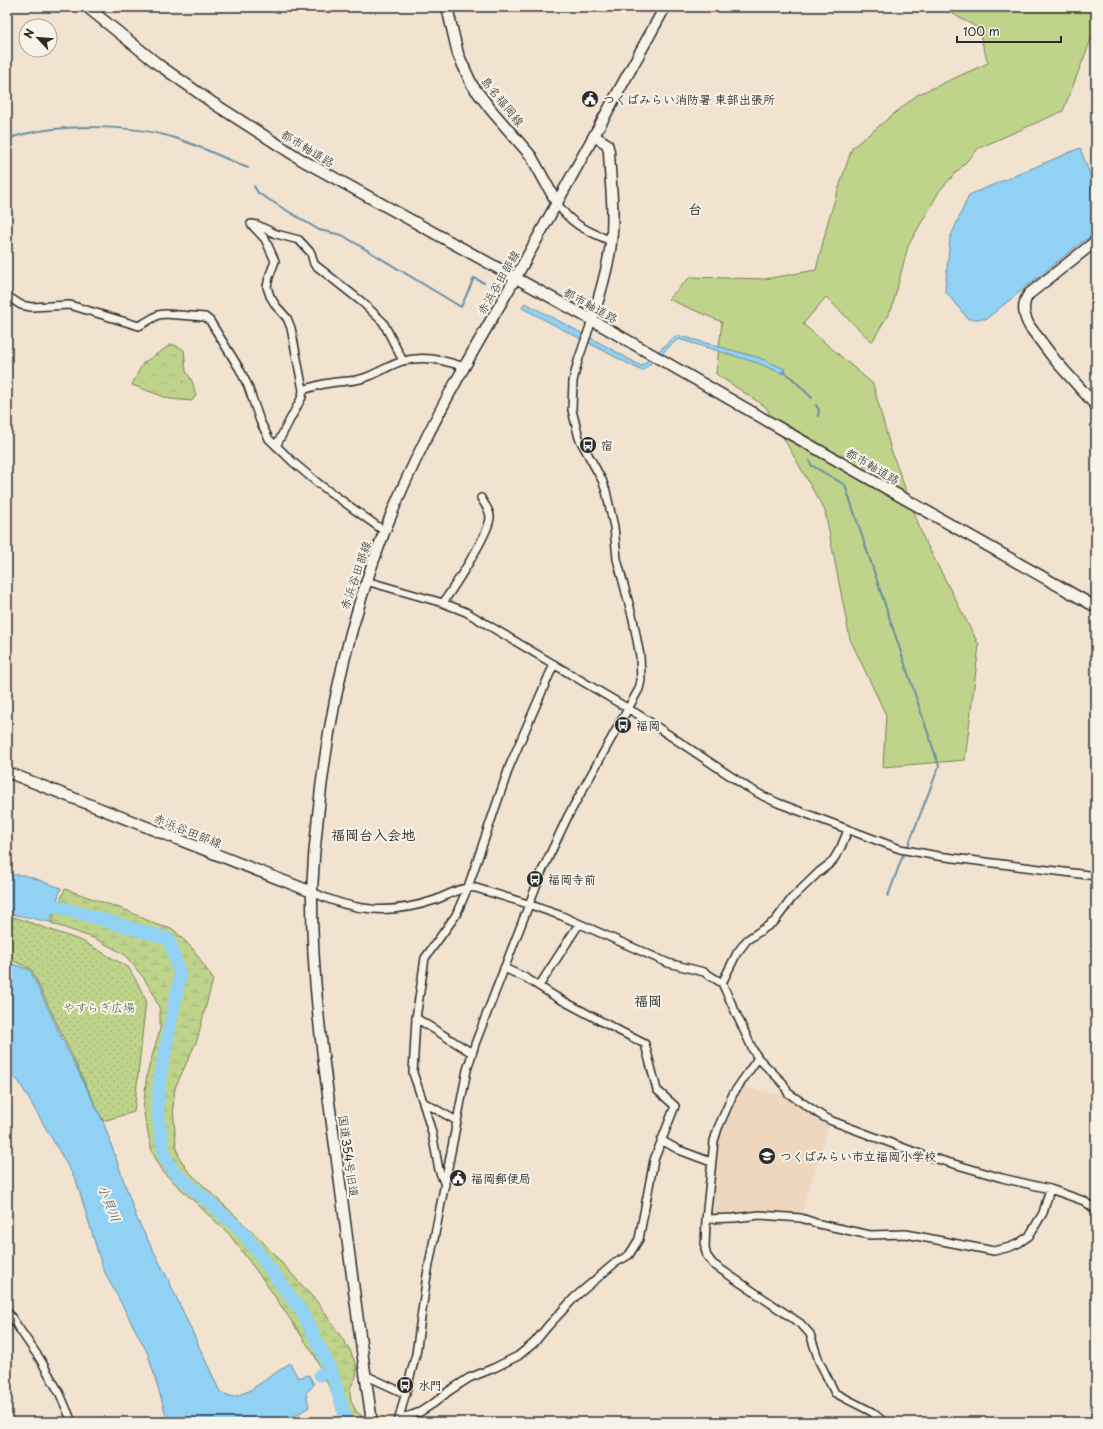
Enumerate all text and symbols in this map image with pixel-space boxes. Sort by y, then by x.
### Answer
north arrow [18,18,58,58]
scale bar [957,18,1061,44]
text: 100 m [963,22,1000,40]
text: N [19,25,38,41]
street label: 島名福岡線 [477,72,529,130]
public building icon: つくばみらい消防署 東部出張所 [580,89,600,109]
place label: つくばみらい消防署 東部出張所 [603,90,776,108]
street label: 都市軸道路 [278,125,338,171]
district label: 台 [688,198,702,219]
street label: 赤浜谷田部線 [472,246,524,318]
street label: 都市軸道路 [560,283,622,327]
bus stop icon: 宿 [578,435,598,455]
place label: 宿 [601,436,613,454]
street label: 都市軸道路 [843,443,903,489]
street label: 赤浜谷田部線 [335,538,375,612]
bus stop icon: 福岡 [613,715,633,735]
place label: 福岡 [636,716,660,734]
street label: 赤浜谷田部線 [151,808,225,852]
district label: 福岡台入会地 [331,824,415,845]
bus stop icon: 福岡寺前 [525,869,545,889]
place label: 福岡寺前 [548,870,596,888]
district label: 福岡 [634,990,662,1011]
park label: やすらぎ広場 [63,998,135,1016]
street label: 国道354号旧道 [334,1114,364,1198]
school or university icon: つくばみらい市立福岡小学校 [757,1146,777,1166]
place label: つくばみらい市立福岡小学校 [780,1147,936,1165]
public building icon: 福岡郵便局 [448,1168,468,1188]
place label: 福岡郵便局 [471,1169,531,1187]
water label: 小貝川 [94,1181,126,1225]
bus stop icon: 水門 [395,1375,415,1395]
place label: 水門 [418,1376,442,1394]

